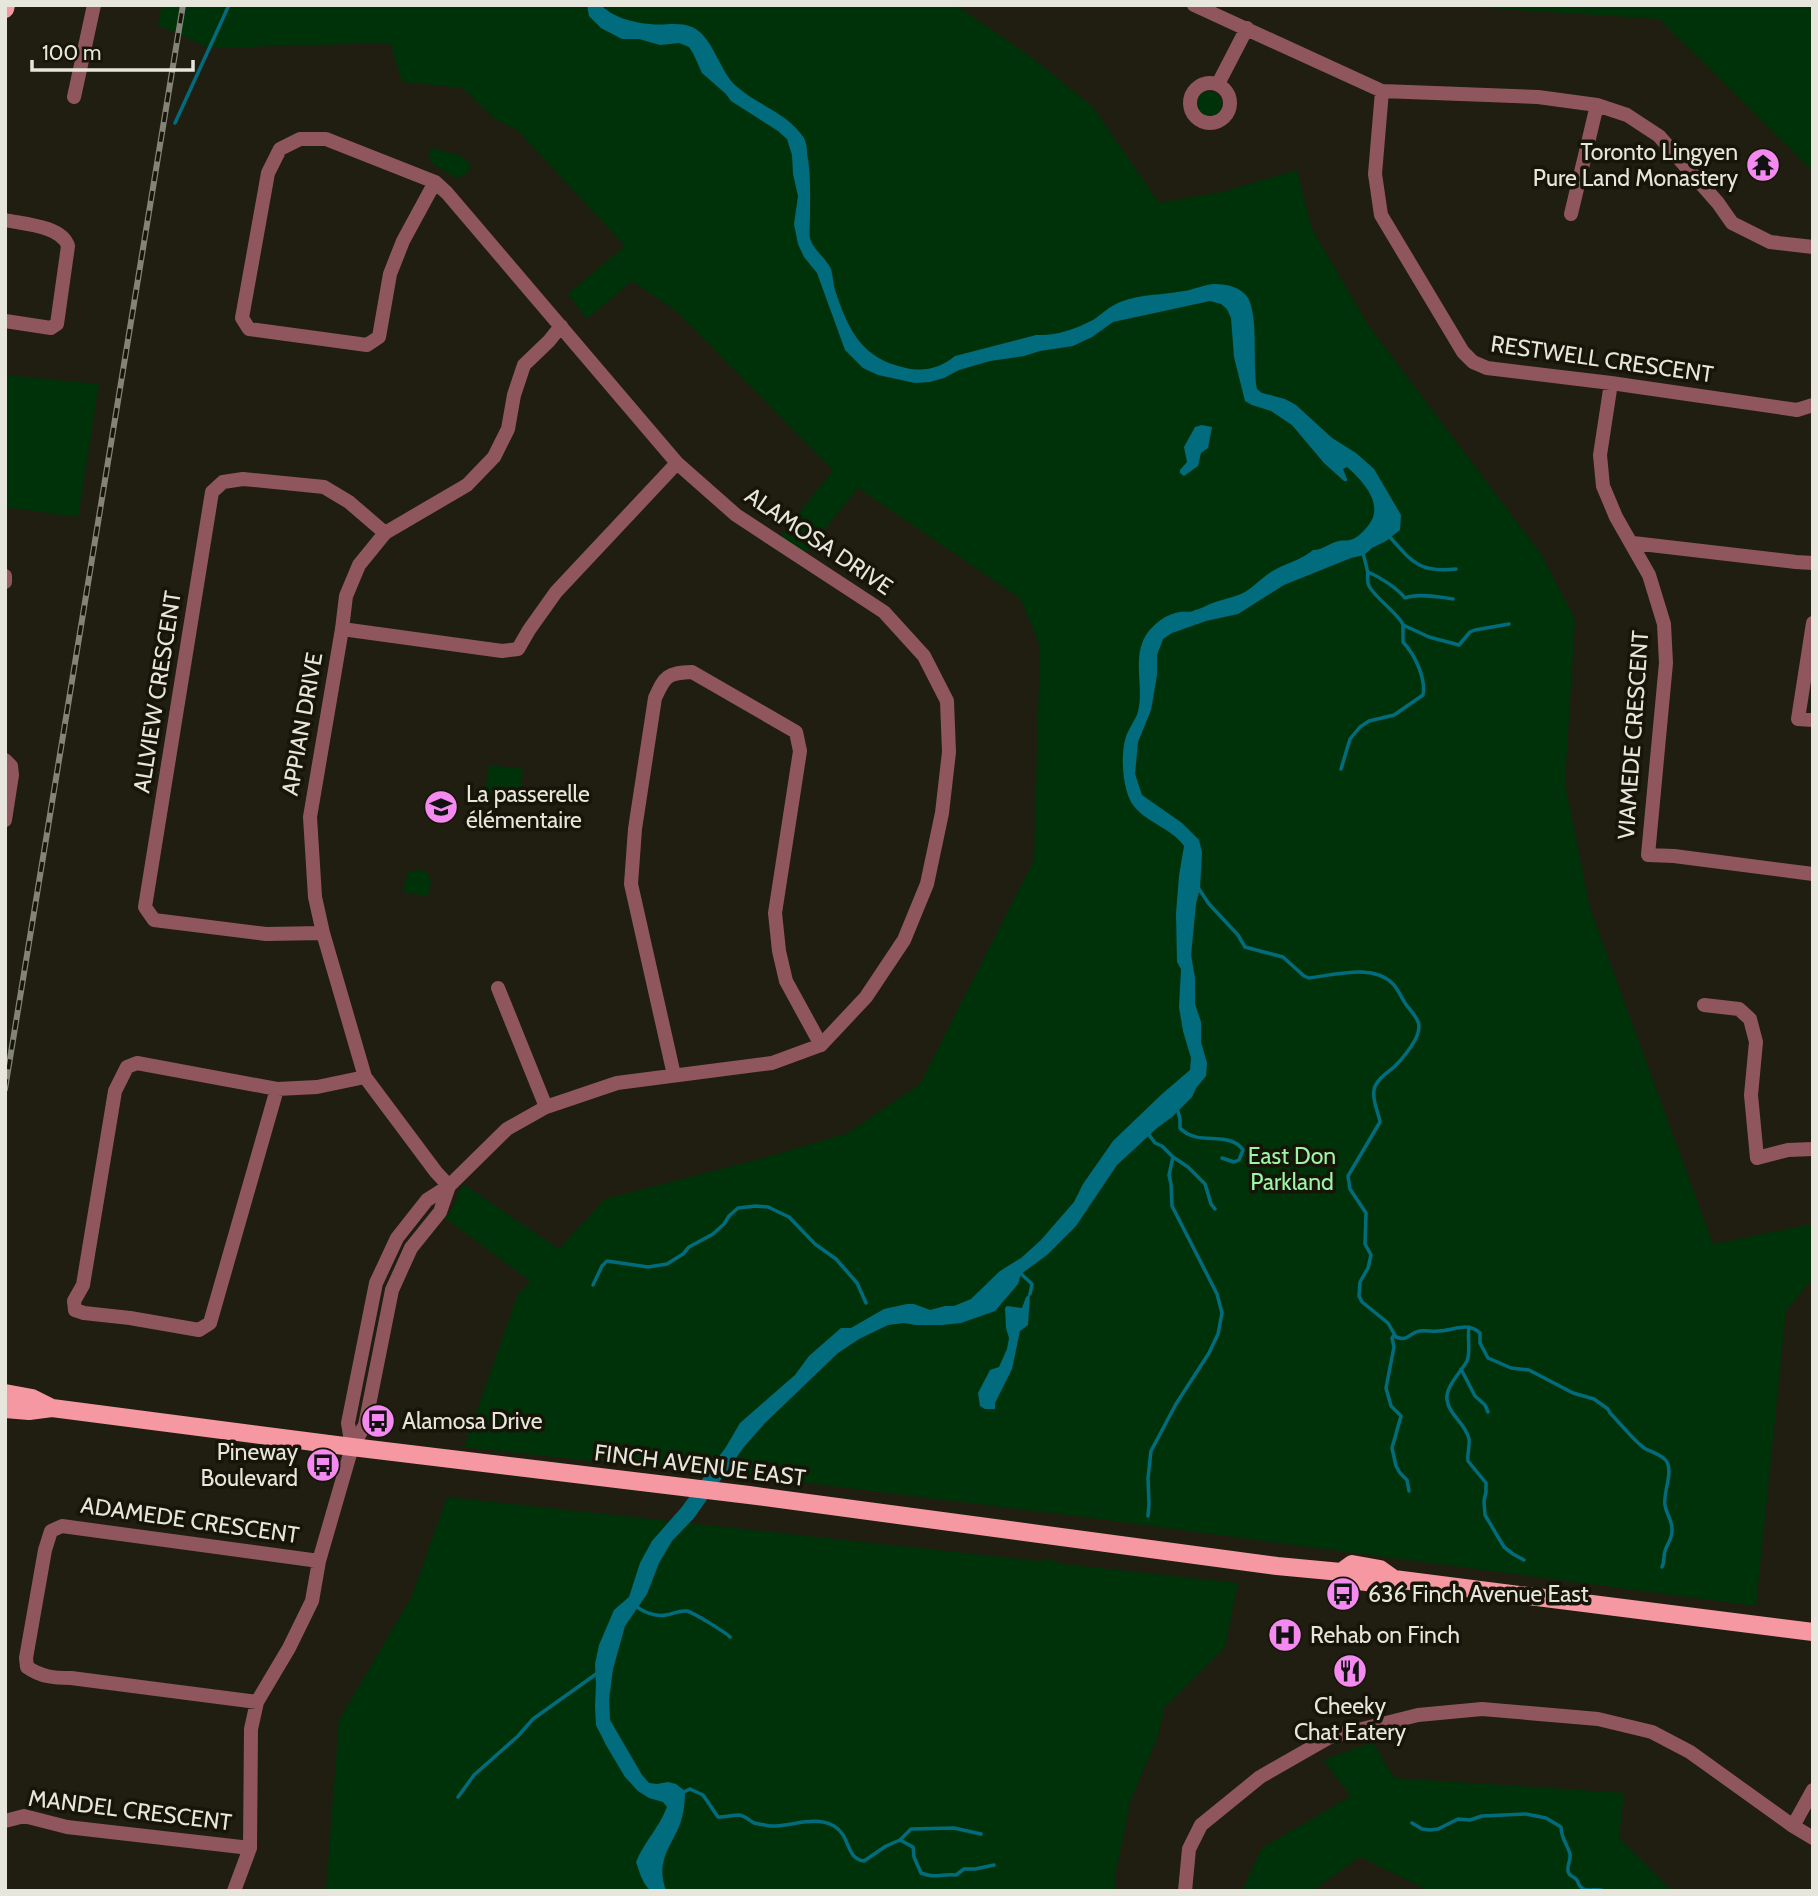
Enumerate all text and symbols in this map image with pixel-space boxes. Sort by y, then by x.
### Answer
scale bar [32,28,192,72]
text: 100 m [42,40,101,65]
place label: Toronto Lingyen Pure Land Monastery [1533,138,1738,192]
temple icon: Toronto Lingyen Pure Land Monastery [1744,146,1782,184]
street label: RESTWELL CRESCENT [1489,330,1715,388]
street label: ALAMOSA DRIVE [740,481,898,601]
street label: ALLVIEW CRESCENT [127,589,187,795]
street label: VIAMEDE CRESCENT [1612,629,1654,841]
street label: APPIAN DRIVE [276,650,328,798]
place label: La passerelle élémentaire [466,780,590,834]
school or university icon: La passerelle élémentaire [422,788,460,826]
park label: East Don Parkland [1248,1142,1336,1196]
bus stop icon: Alamosa Drive [359,1402,397,1440]
place label: Alamosa Drive [402,1407,543,1435]
place label: Pineway Boulevard [201,1438,298,1492]
street label: FINCH AVENUE EAST [593,1438,807,1492]
bus stop icon: Pineway Boulevard [304,1446,342,1484]
street label: ADAMEDE CRESCENT [79,1491,301,1549]
bus stop icon: 636 Finch Avenue East [1324,1575,1362,1613]
place label: 636 Finch Avenue East [1368,1580,1589,1608]
hospital icon: Rehab on Finch [1266,1616,1304,1654]
place label: Rehab on Finch [1310,1621,1460,1649]
restaurant icon: Cheeky Chat Eatery [1331,1652,1369,1690]
place label: Cheeky Chat Eatery [1294,1692,1406,1746]
street label: MANDEL CRESCENT [27,1784,233,1836]

